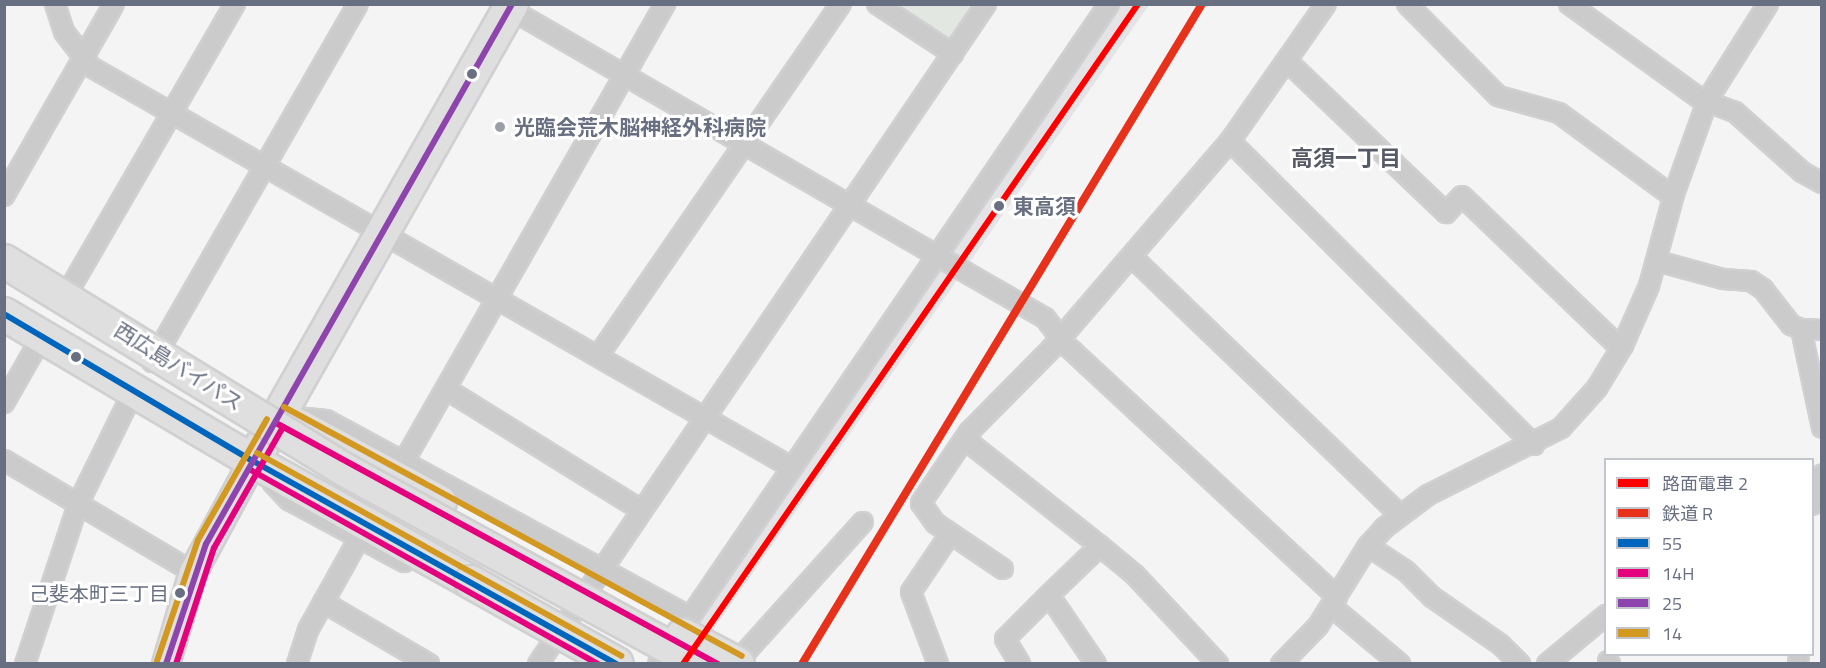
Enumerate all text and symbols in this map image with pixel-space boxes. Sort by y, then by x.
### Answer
unlabelled marker [466,68,478,80]
place label: 光臨会荒木脳神経外科病院 [514,114,766,140]
marker: 光臨会荒木脳神経外科病院 [491,118,509,136]
district label: 高須一丁目 [1291,146,1401,172]
place label: 東高須 [1013,193,1076,219]
marker: 東高須 [990,197,1008,215]
street label: 西広島バイパス [110,316,248,416]
unlabelled marker [70,351,82,363]
legend [1604,458,1814,656]
text: 路面電車 2 [1662,470,1748,497]
text: 鉄道 R [1662,500,1713,527]
text: 55 [1662,530,1682,557]
text: 14H [1662,560,1694,587]
place label: 己斐本町三丁目 [29,581,169,605]
marker: 己斐本町三丁目 [174,587,186,599]
text: 25 [1662,590,1682,617]
text: 14 [1662,620,1682,647]

